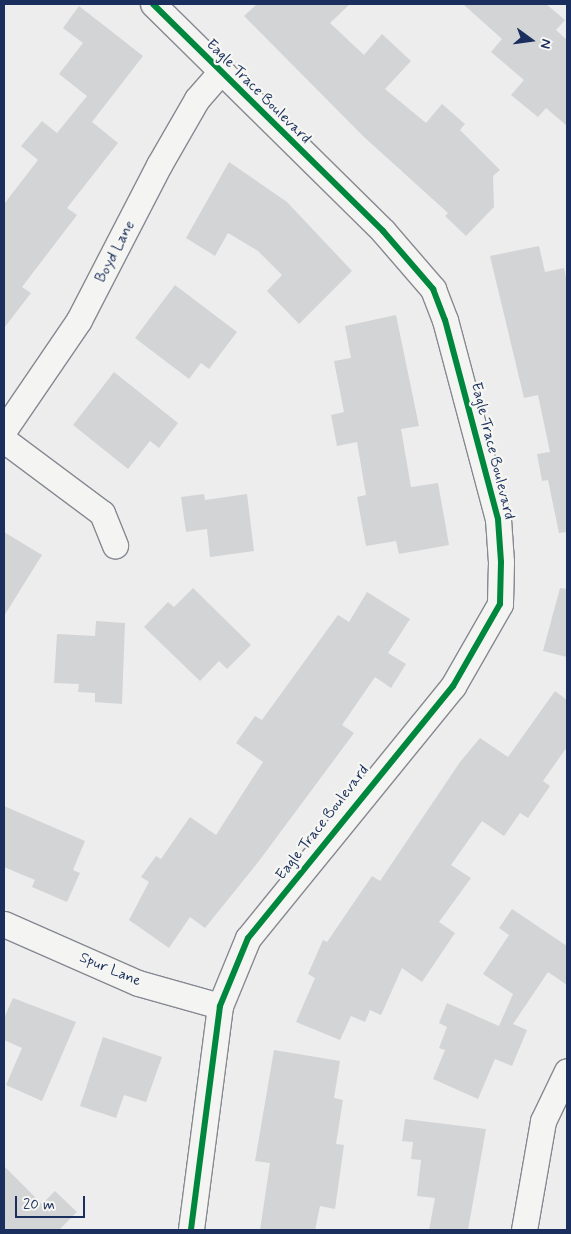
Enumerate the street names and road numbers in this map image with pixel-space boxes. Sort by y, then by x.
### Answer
street label: Eagle Trace Boulevard [204,38,312,146]
street label: Boyd Lane [92,218,140,286]
street label: Eagle Trace Boulevard [467,384,517,518]
street label: Eagle Trace Boulevard [275,765,371,881]
street label: Spur Lane [76,949,144,991]

